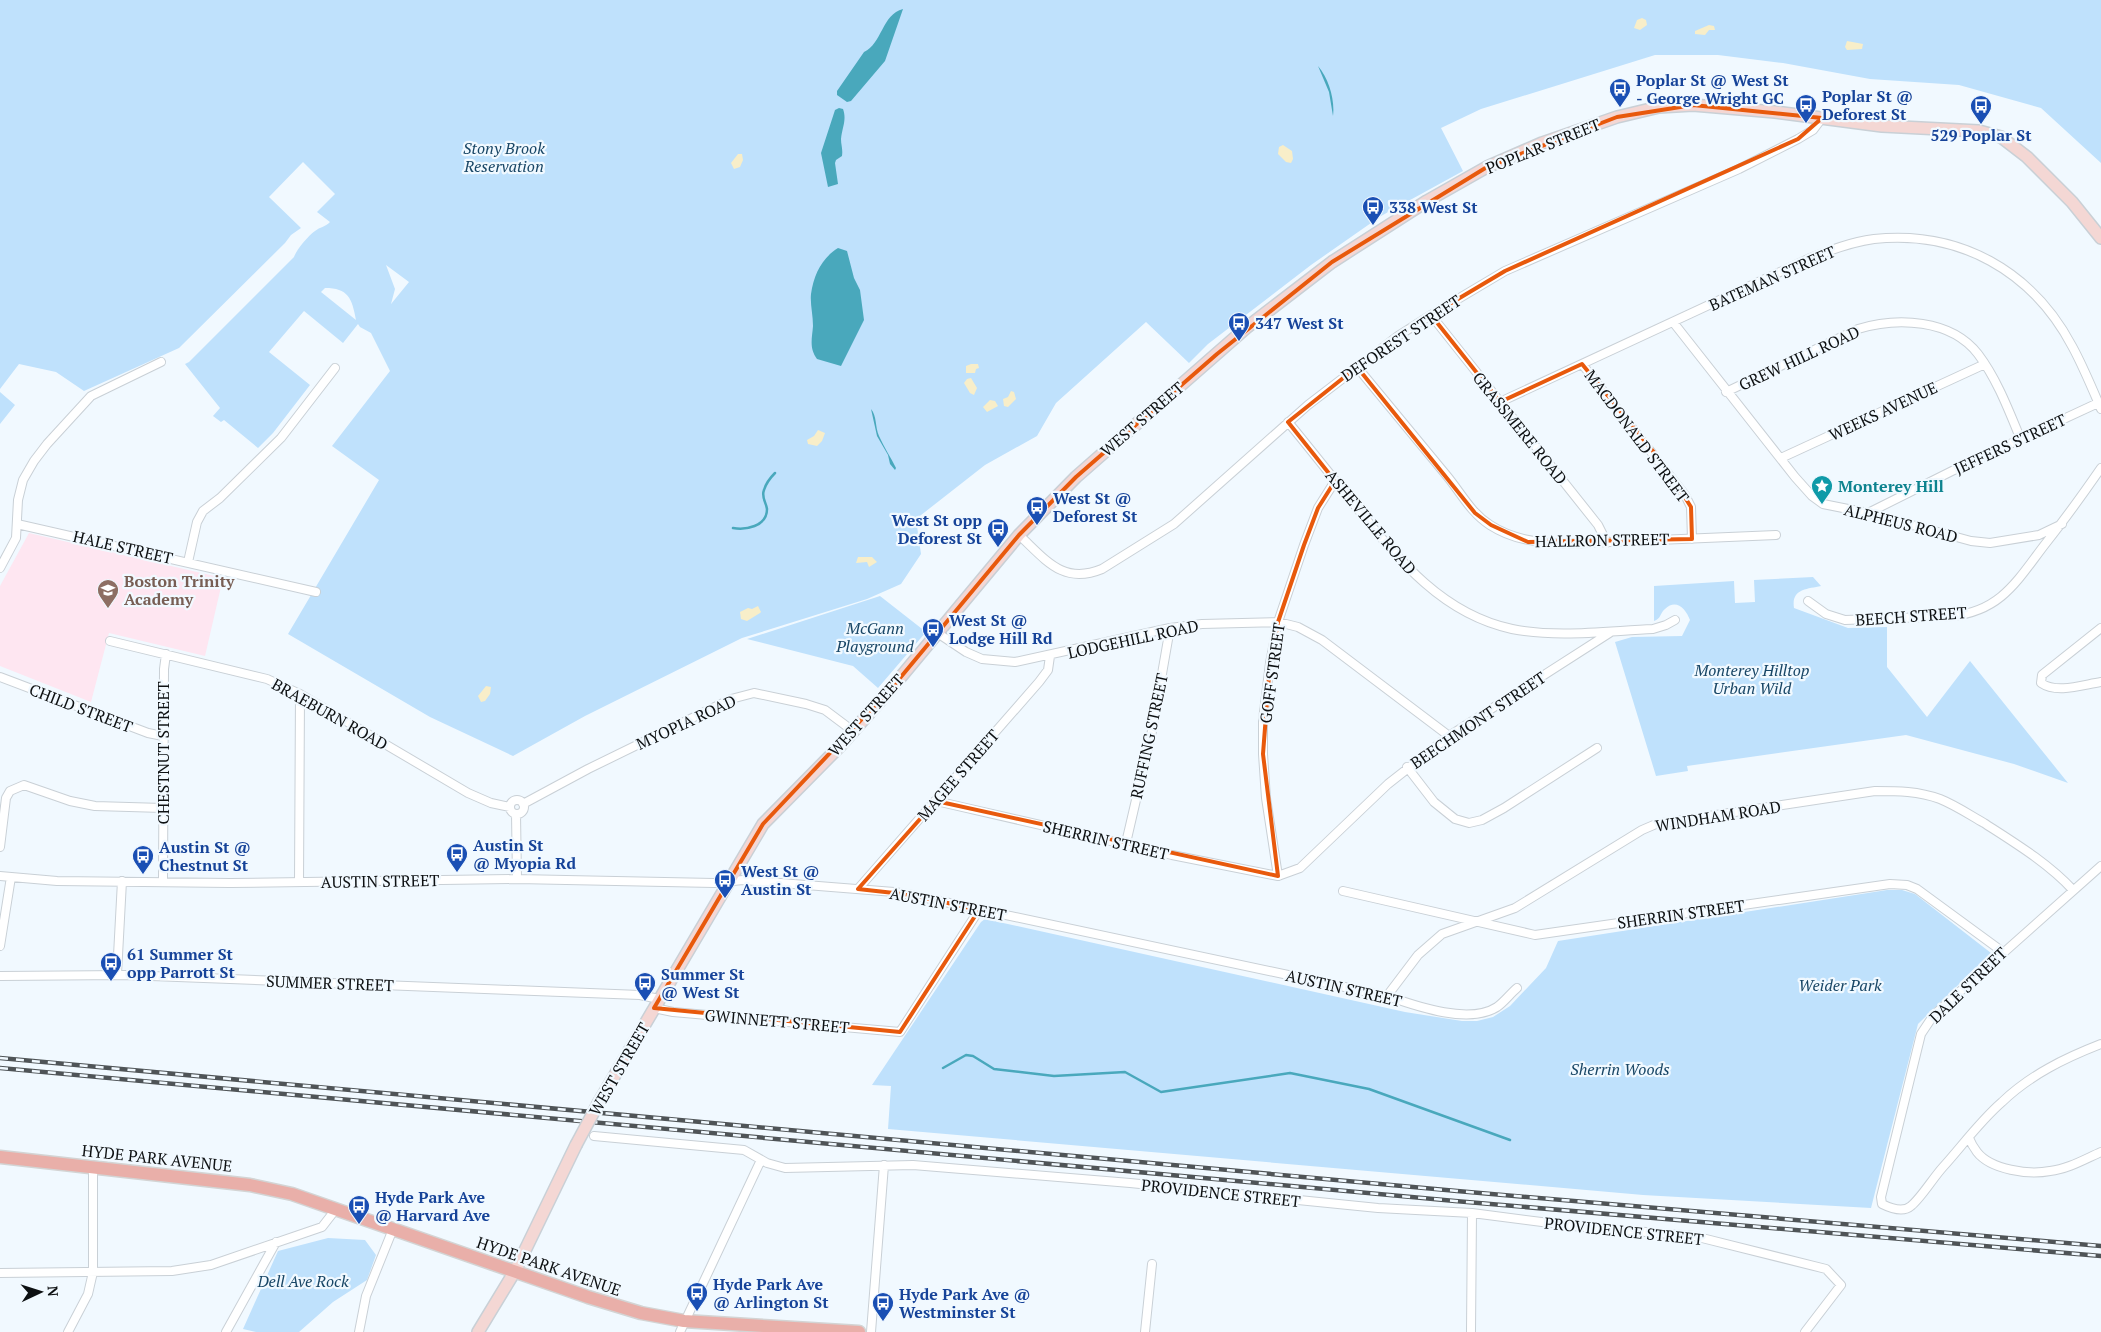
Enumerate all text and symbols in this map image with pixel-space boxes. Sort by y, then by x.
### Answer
place label: Poplar St @ West St - George Wright GC [1636,69,1789,109]
bus stop icon: Poplar St @ West St - George Wright GC [1608,77,1632,108]
place label: Poplar St @ Deforest St [1822,85,1913,125]
bus stop icon: Poplar St @ Deforest St [1794,93,1818,124]
bus stop icon: 529 Poplar St [1969,94,1993,125]
street label: POPLAR STREET [1482,113,1604,179]
place label: 529 Poplar St [1930,124,2032,146]
park label: Stony Brook Reservation [463,137,545,177]
bus stop icon: 338 West St [1361,195,1385,226]
place label: 338 West St [1389,196,1478,218]
street label: BATEMAN STREET [1705,240,1839,316]
street label: DEFOREST STREET [1337,290,1465,386]
bus stop icon: 347 West St [1227,311,1251,342]
place label: 347 West St [1255,312,1344,334]
street label: GREW HILL ROAD [1735,320,1863,396]
street label: MACDONALD STREET [1580,365,1694,507]
street label: GRASSMERE ROAD [1468,367,1572,489]
street label: WEEKS AVENUE [1825,376,1941,446]
street label: WEST STREET [1096,377,1188,461]
street label: JEFFERS STREET [1950,408,2070,480]
street label: ASHEVILLE ROAD [1321,465,1421,579]
place icon: Monterey Hill [1810,474,1834,505]
place label: Monterey Hill [1838,475,1944,497]
place label: West St @ Deforest St [1053,487,1138,527]
bus stop icon: West St @ Deforest St [1025,495,1049,526]
street label: ALPHEUS ROAD [1842,498,1960,548]
place label: West St opp Deforest St [892,509,983,549]
bus stop icon: West St opp Deforest St [986,517,1010,548]
street label: HALE STREET [71,525,175,569]
street label: HALLRON STREET [1535,528,1670,552]
place label: Boston Trinity Academy [124,570,235,610]
school or university icon: Boston Trinity Academy [96,578,120,609]
street label: BEECH STREET [1855,601,1967,631]
place label: West St @ Lodge Hill Rd [949,609,1053,649]
street label: LODGEHILL ROAD [1065,614,1201,664]
park label: McGann Playground [835,617,914,657]
bus stop icon: West St @ Lodge Hill Rd [921,617,945,648]
street label: GOFF STREET [1254,621,1290,725]
park label: Monterey Hilltop Urban Wild [1694,659,1810,699]
street label: BEECHMONT STREET [1406,666,1550,774]
street label: WEST STREET [823,669,909,761]
street label: RUFFING STREET [1125,671,1173,801]
street label: BRAEBURN ROAD [268,673,392,755]
street label: CHILD STREET [26,678,136,738]
street label: CHESTNUT STREET [152,681,174,825]
street label: MYOPIA ROAD [632,689,740,755]
street label: MAGEE STREET [912,724,1004,825]
street label: WINDHAM ROAD [1654,795,1782,837]
street label: SHERRIN STREET [1041,815,1171,865]
place label: Austin St @ Myopia Rd [473,834,576,874]
place label: Austin St @ Chestnut St [159,836,251,876]
bus stop icon: Austin St @ Myopia Rd [445,842,469,873]
bus stop icon: Austin St @ Chestnut St [131,844,155,875]
place label: West St @ Austin St [741,860,819,900]
bus stop icon: West St @ Austin St [713,868,737,899]
street label: AUSTIN STREET [321,869,440,893]
street label: AUSTIN STREET [888,882,1008,926]
street label: SHERRIN STREET [1616,894,1746,934]
street label: DALE STREET [1924,942,2012,1028]
place label: 61 Summer St opp Parrott St [127,943,235,983]
bus stop icon: 61 Summer St opp Parrott St [99,951,123,982]
place label: Summer St @ West St [661,963,745,1003]
street label: AUSTIN STREET [1284,964,1404,1012]
street label: SUMMER STREET [266,970,394,996]
bus stop icon: Summer St @ West St [633,971,657,1002]
park label: Weider Park [1798,974,1882,996]
street label: GWINNETT STREET [704,1004,850,1038]
street label: WEST STREET [584,1018,655,1119]
park label: Sherrin Woods [1570,1058,1670,1080]
street label: HYDE PARK AVENUE [81,1139,233,1177]
street label: PROVIDENCE STREET [1140,1174,1302,1212]
place label: Hyde Park Ave @ Harvard Ave [375,1186,491,1226]
bus stop icon: Hyde Park Ave @ Harvard Ave [347,1194,371,1225]
street label: PROVIDENCE STREET [1543,1212,1705,1250]
street label: HYDE PARK AVENUE [474,1231,624,1301]
north arrow [15,1267,65,1317]
park label: Dell Ave Rock [256,1270,349,1292]
place label: Hyde Park Ave @ Arlington St [713,1273,829,1313]
bus stop icon: Hyde Park Ave @ Arlington St [685,1281,709,1312]
place label: Hyde Park Ave @ Westminster St [899,1283,1030,1323]
text: N [44,1285,63,1297]
bus stop icon: Hyde Park Ave @ Westminster St [871,1291,895,1322]

